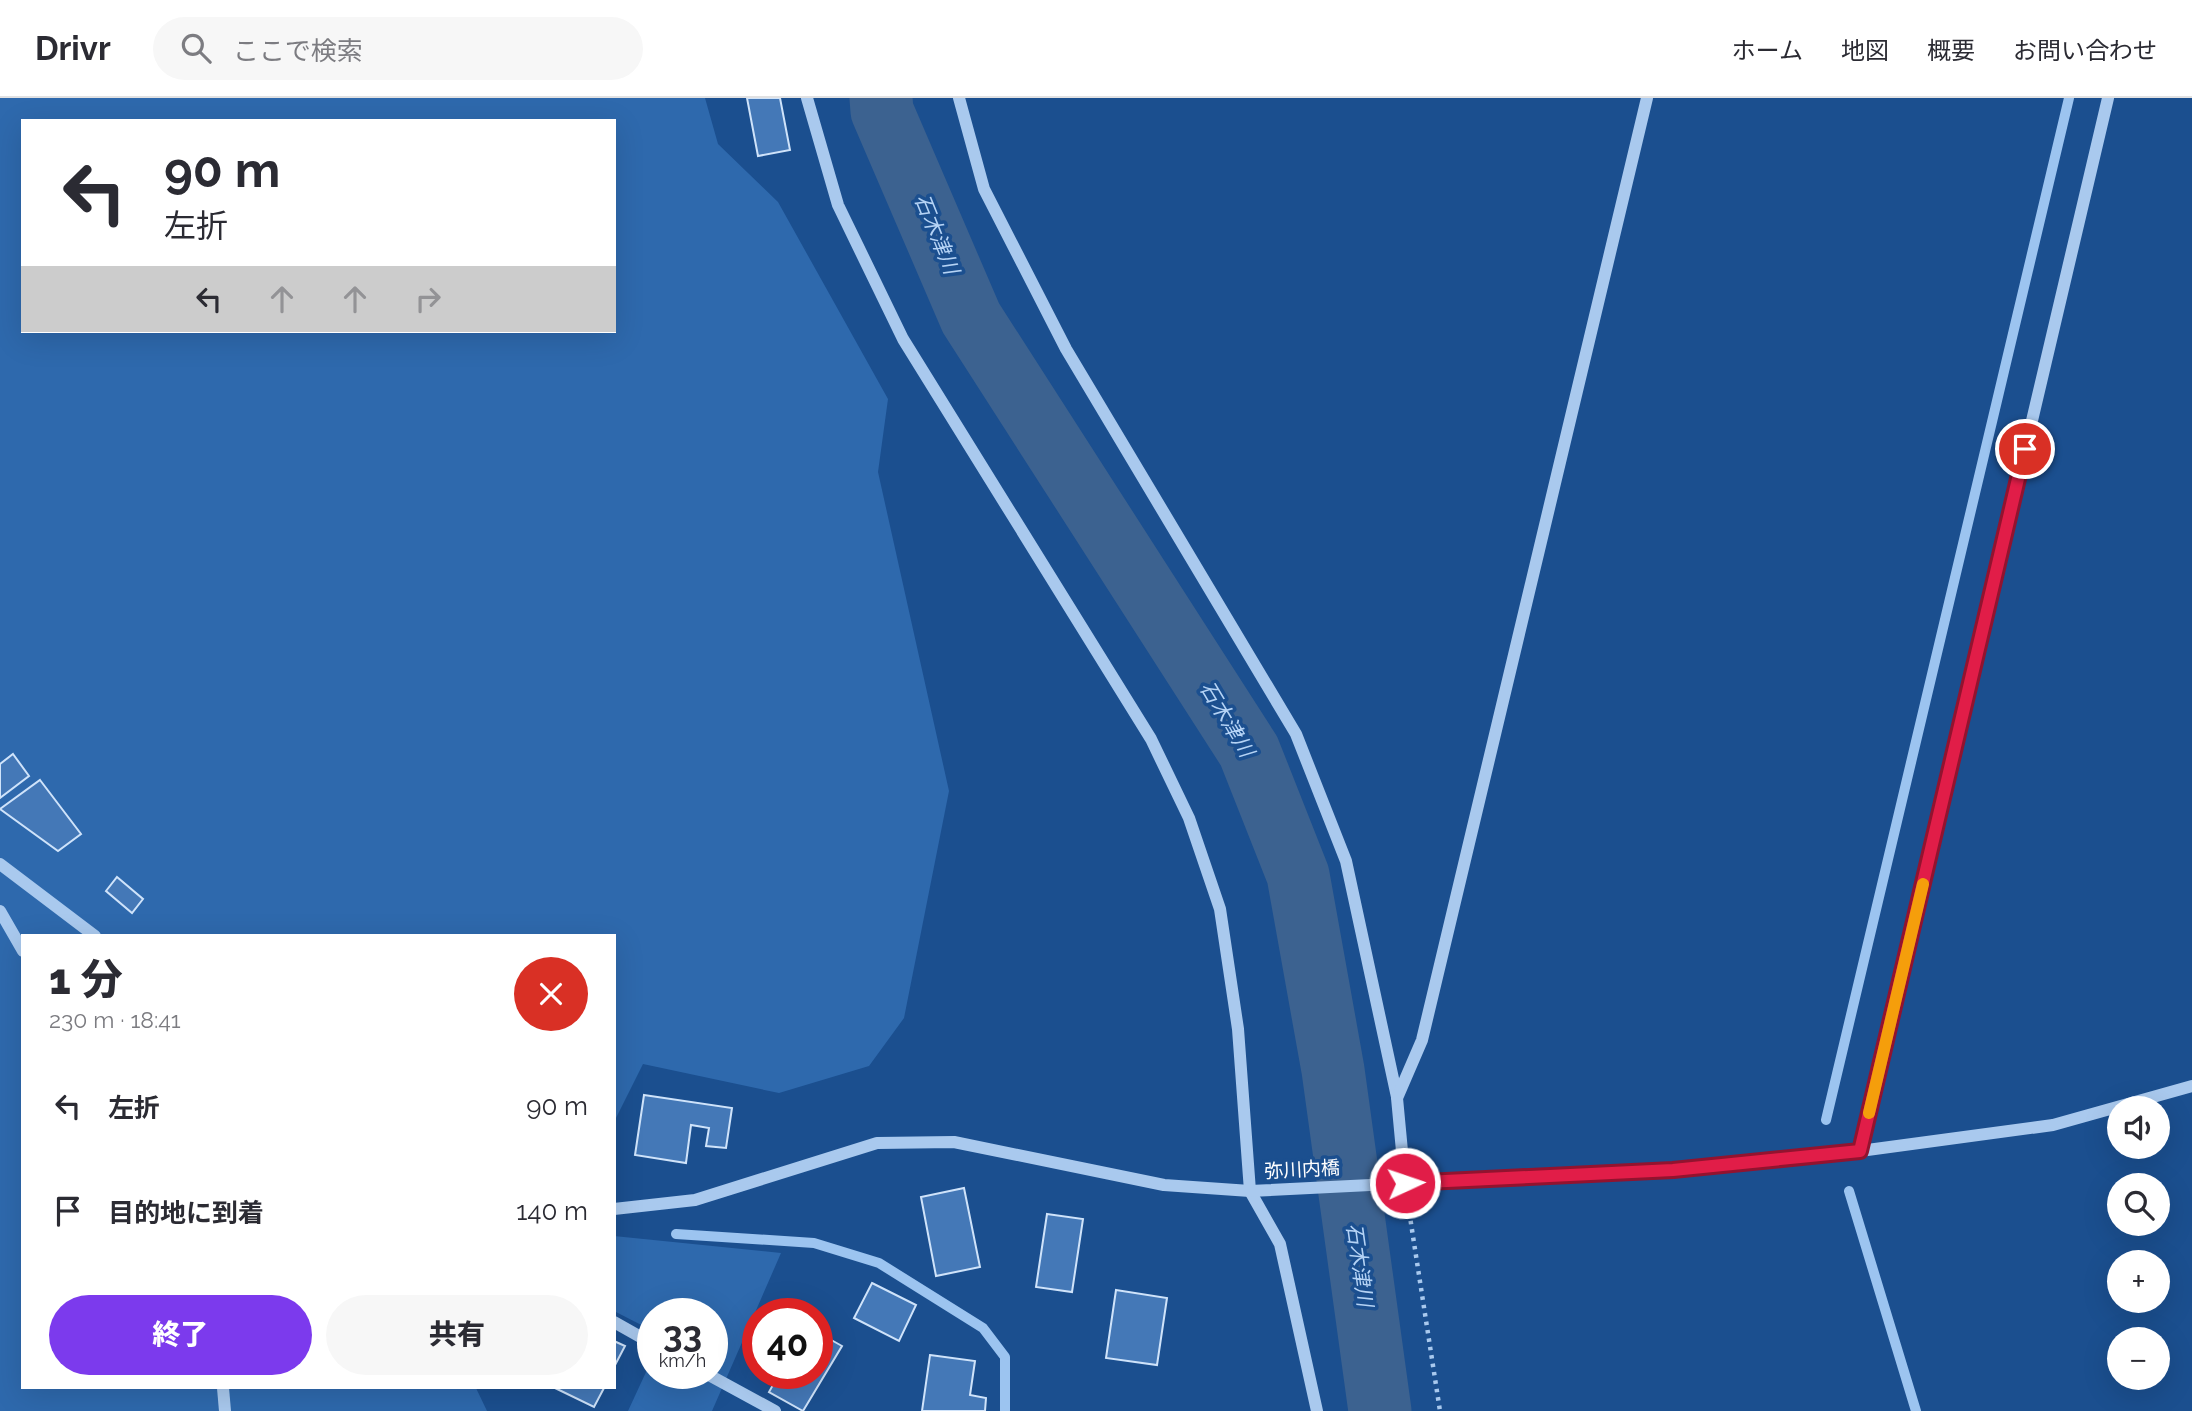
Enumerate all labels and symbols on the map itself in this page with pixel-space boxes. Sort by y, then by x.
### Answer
water label: 石木津川 [910,190,965,279]
pin [1995,419,2055,479]
water label: 石木津川 [1195,677,1260,763]
position arrow [1368,1146,1442,1220]
street label: 弥川内橋 [1263,1156,1341,1182]
water label: 石木津川 [1342,1222,1379,1310]
speed limit sign: 40 [742,1298,833,1389]

